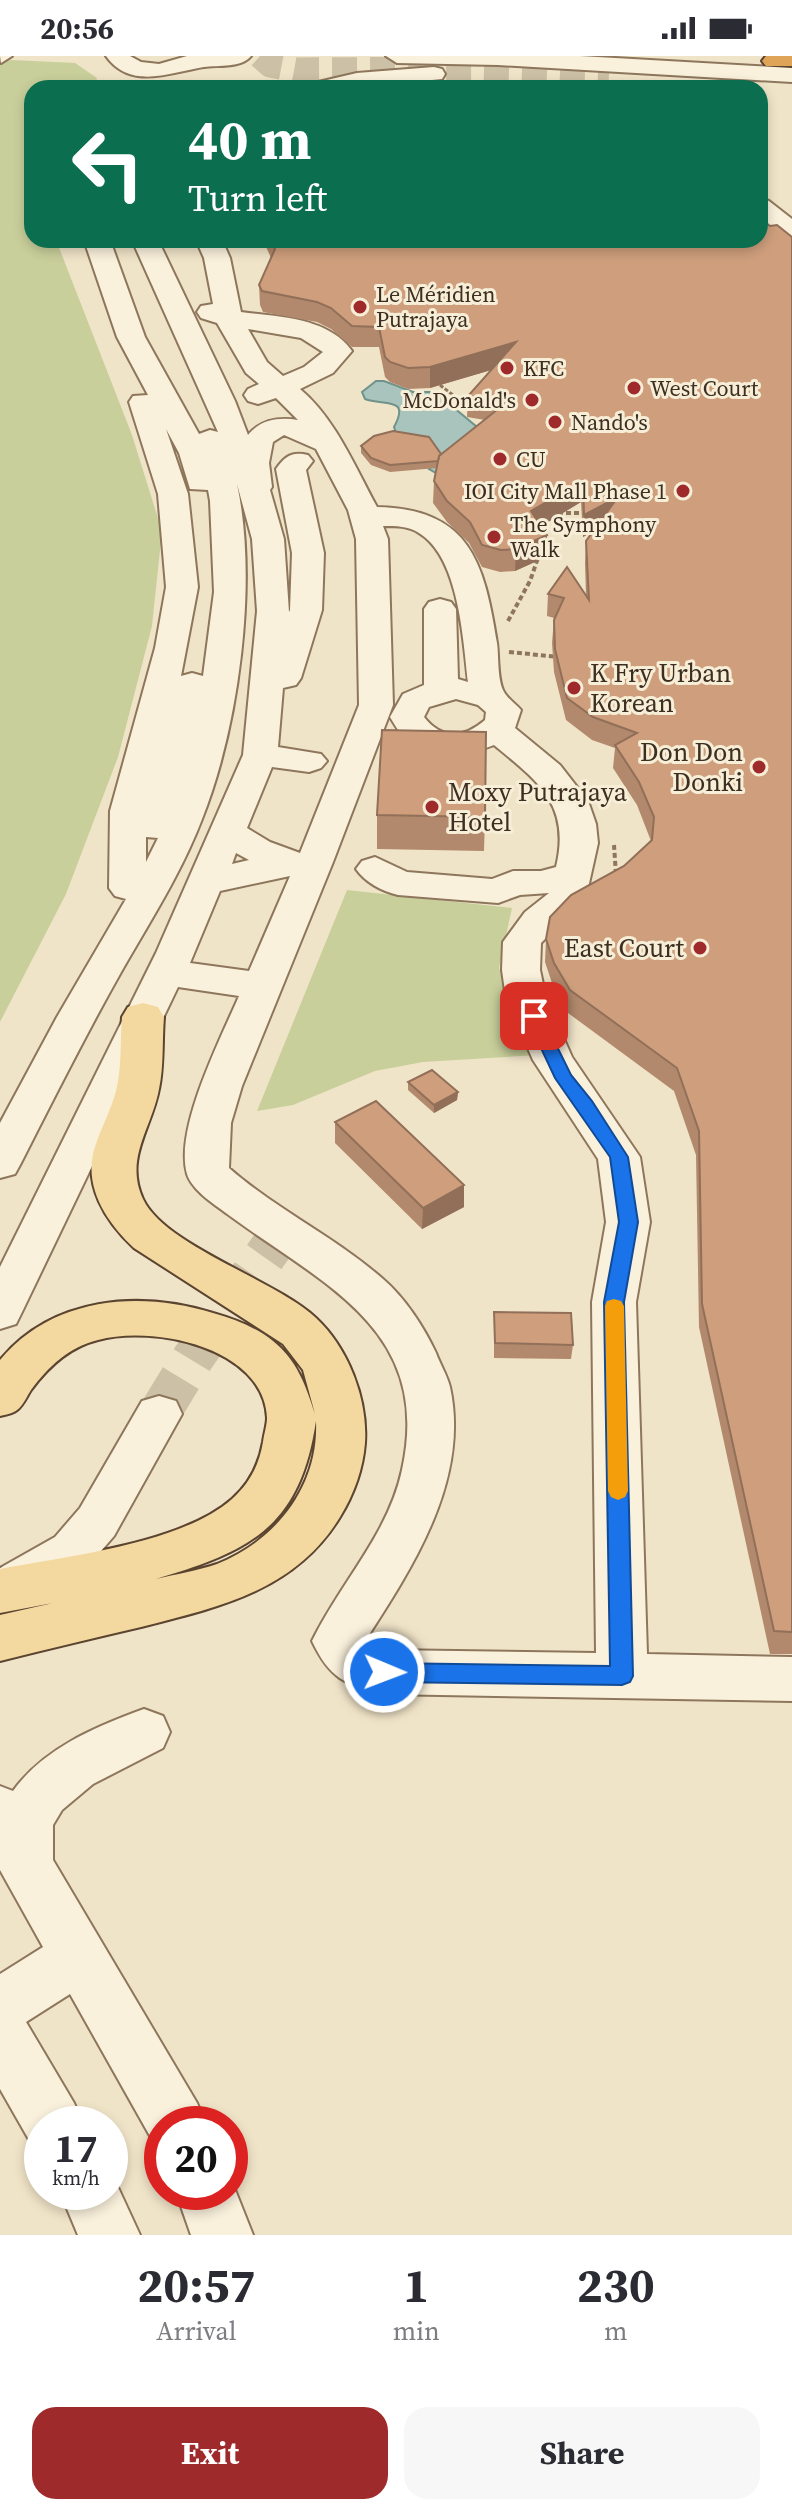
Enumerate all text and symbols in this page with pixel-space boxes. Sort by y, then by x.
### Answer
text: 20:56 [40,8,114,49]
text: 40 m [188,101,311,178]
icon: left [56,112,160,216]
text: Turn left [188,174,327,223]
place label: Le Méridien Putrajaya [376,279,496,334]
marker: Le Méridien Putrajaya [351,298,369,316]
place label: KFC [523,353,564,383]
marker: KFC [498,359,516,377]
place label: West Court [650,373,759,403]
marker: West Court [625,379,643,397]
place label: McDonald's [402,385,516,415]
marker: McDonald's [523,391,541,409]
place label: Nando's [571,407,648,437]
marker: Nando's [546,413,564,431]
place label: CU [516,444,546,474]
marker: CU [491,450,509,468]
place label: IOI City Mall Phase 1 [464,476,667,506]
marker: IOI City Mall Phase 1 [674,482,692,500]
place label: The Symphony Walk [510,509,657,564]
marker: The Symphony Walk [485,528,503,546]
place label: K Fry Urban Korean [590,655,731,721]
marker: K Fry Urban Korean [565,679,583,697]
place label: Don Don Donki [640,734,743,800]
marker: Don Don Donki [750,758,768,776]
place label: Moxy Putrajaya Hotel [448,774,628,840]
marker: Moxy Putrajaya Hotel [423,798,441,816]
place label: East Court [564,930,685,966]
marker: East Court [691,939,709,957]
pin [500,982,568,1050]
icon: arrive [512,994,556,1038]
position arrow [342,1630,426,1714]
speed limit sign: 20 [144,2106,248,2210]
text: 17 [54,2121,98,2175]
text: km/h [52,2164,100,2192]
text: 20:57 [137,2252,256,2318]
text: 1 [403,2252,429,2318]
text: 230 [577,2252,655,2318]
text: Arrival [156,2313,237,2349]
text: min [393,2313,440,2349]
text: m [604,2313,628,2349]
button: Exit [32,2407,388,2499]
button: Share [404,2407,760,2499]

